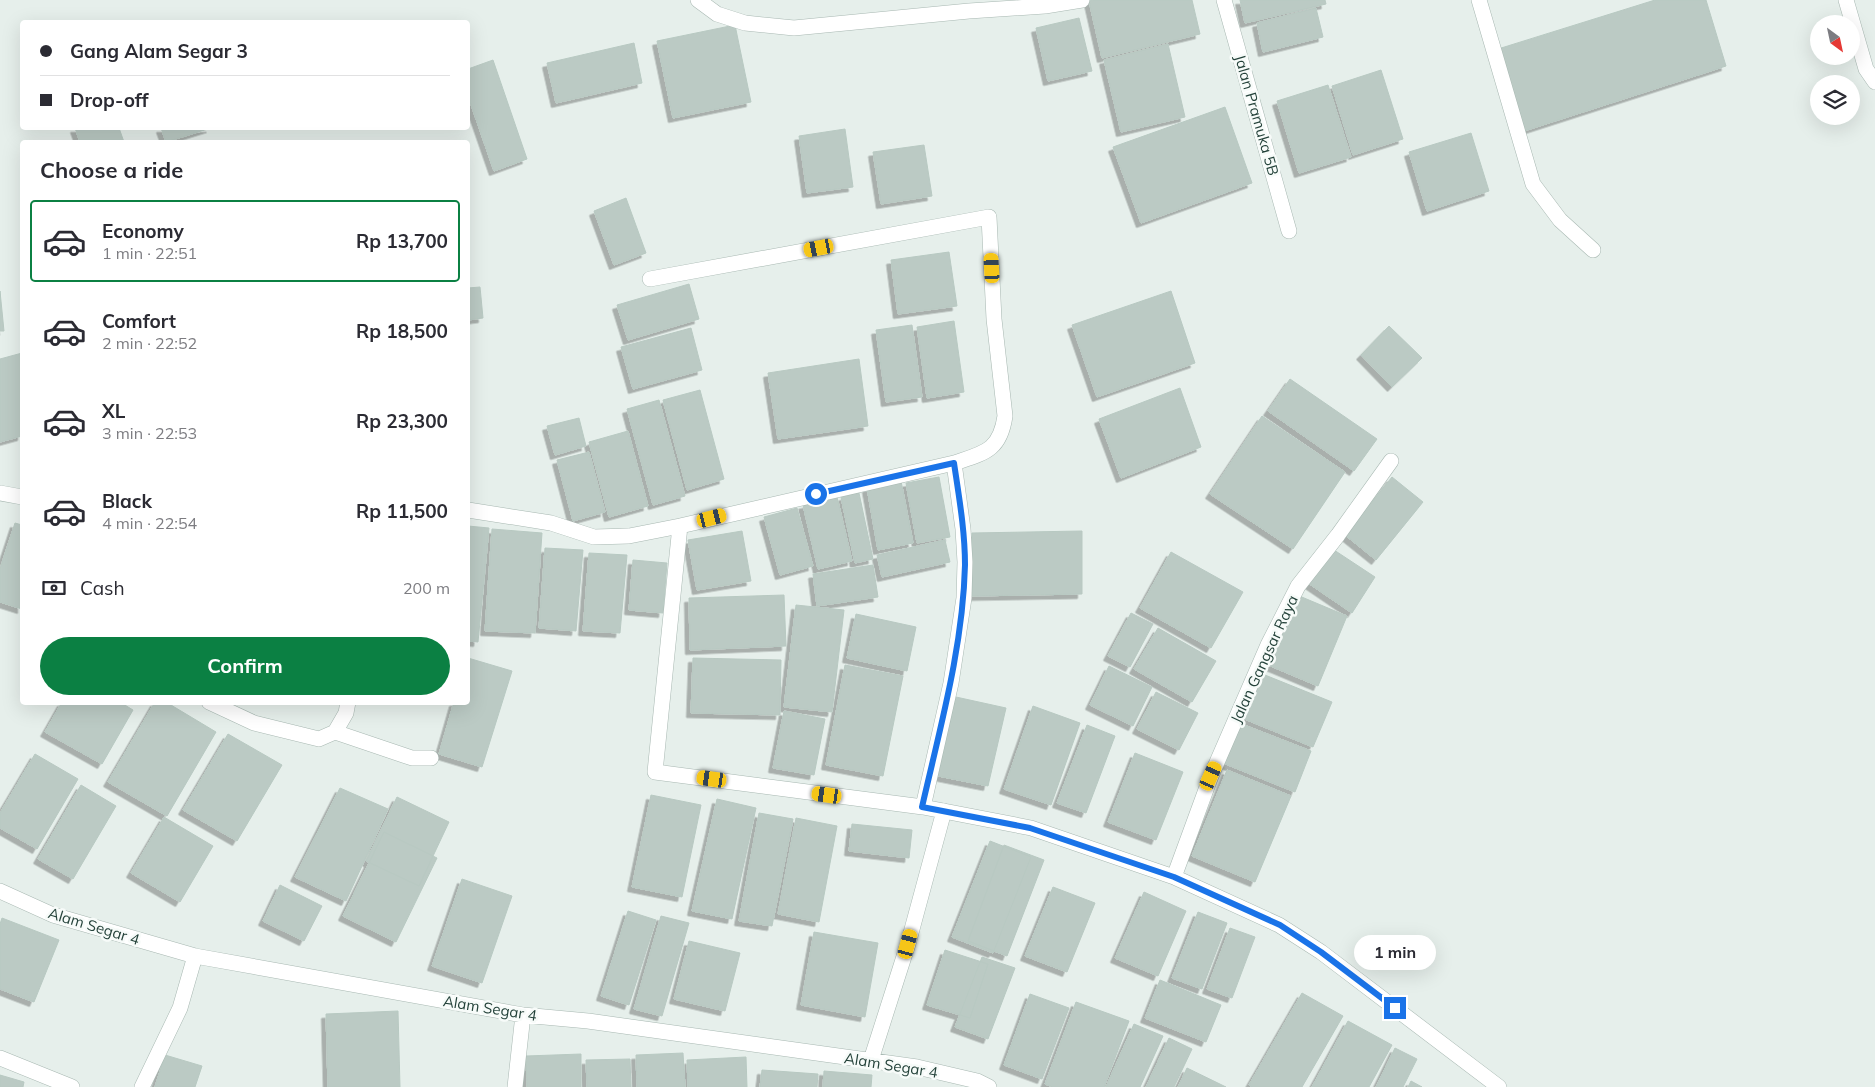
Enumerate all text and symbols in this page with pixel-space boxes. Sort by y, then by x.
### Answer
north arrow [1810,15,1860,65]
map controls [1810,15,1860,125]
text: Gang Alam Segar 3 [70,39,248,63]
street label: Jalan Pramuka 5B [1231,52,1283,178]
button: layers [1810,75,1860,125]
text: Drop-off [70,88,148,112]
text: Choose a ride [40,156,183,184]
icon: car [42,219,87,264]
text: Economy [102,219,184,243]
text: Rp 13,700 [356,229,448,253]
car [802,238,835,258]
text: 1 min · 22:51 [102,243,197,263]
car [983,253,1000,283]
icon: car [42,309,87,354]
text: Comfort [102,309,176,333]
text: Rp 18,500 [356,319,448,343]
text: 2 min · 22:52 [102,333,197,353]
icon: car [42,399,87,444]
text: XL [102,399,125,423]
text: Rp 23,300 [356,409,448,433]
text: 3 min · 22:53 [102,423,197,443]
route start [805,483,827,505]
icon: car [42,489,87,534]
text: Black [102,489,152,513]
text: Rp 11,500 [356,499,448,523]
car [695,507,728,529]
text: 4 min · 22:54 [102,513,197,533]
icon: cash [40,574,68,602]
text: Cash [80,576,125,600]
text: 200 m [403,578,450,598]
street label: Jalan Gangsar Raya [1226,592,1302,726]
button: Confirm [40,637,450,695]
car [1198,759,1223,793]
car [696,769,727,789]
car [811,785,842,805]
street label: Alam Segar 4 [46,903,142,949]
car [896,928,919,960]
callout: 1 min [1354,936,1436,970]
text: 1 min [1374,942,1416,962]
street label: Alam Segar 4 [442,991,538,1025]
route end [1384,997,1406,1019]
street label: Alam Segar 4 [843,1048,939,1082]

